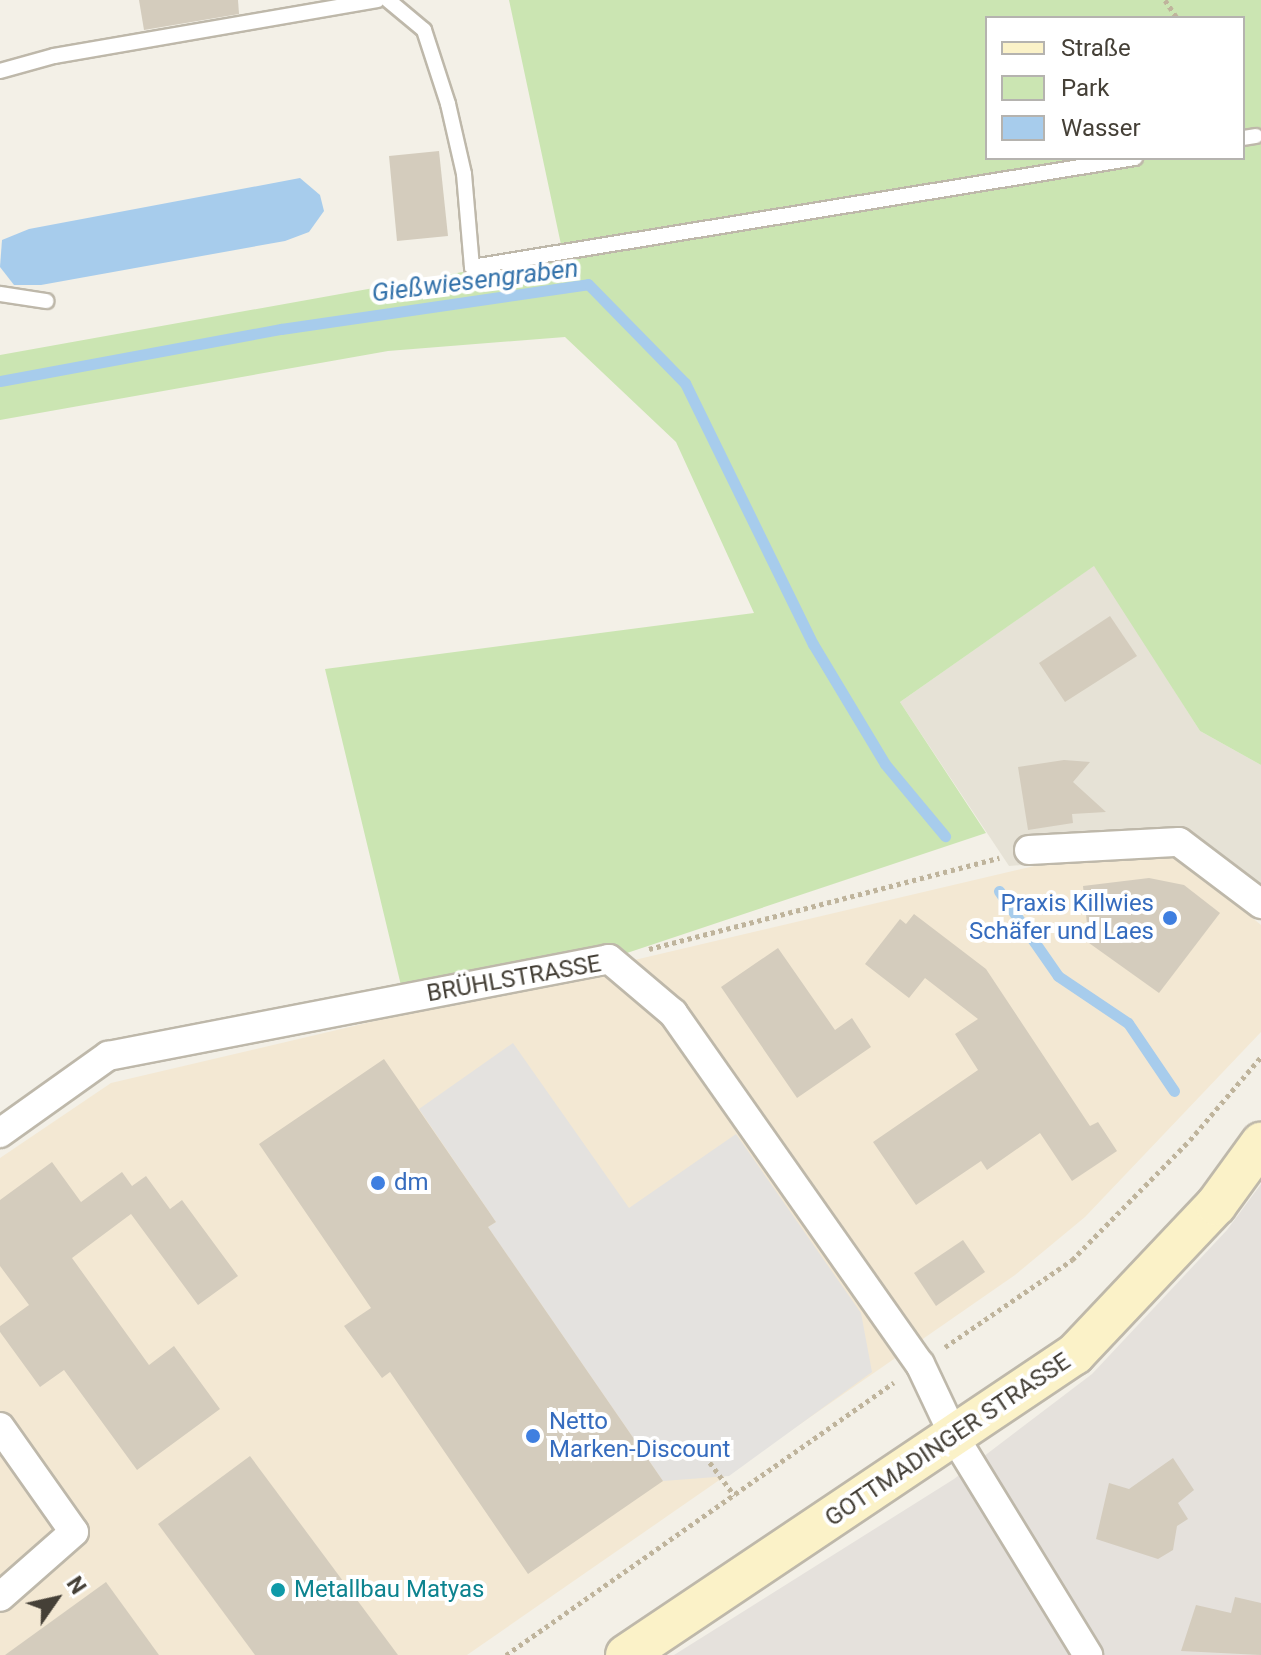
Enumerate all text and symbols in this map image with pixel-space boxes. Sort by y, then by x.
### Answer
legend [985,16,1245,160]
text: Straße [1061,34,1131,62]
text: Park [1061,74,1109,102]
text: Wasser [1061,114,1141,142]
water label: Gießwiesengraben [370,253,580,309]
place label: Praxis Killwies Schäfer und Laes [969,890,1154,946]
marker: Praxis Killwies Schäfer und Laes [1161,909,1179,927]
street label: BRÜHLSTRASSE [425,949,603,1009]
place label: dm [394,1169,429,1197]
marker: dm [369,1174,387,1192]
street label: GOTTMADINGER STRASSE [820,1347,1076,1533]
place label: Netto Marken-Discount [549,1408,730,1464]
marker: Netto Marken-Discount [524,1427,542,1445]
north arrow [16,1559,96,1639]
text: N [62,1572,91,1599]
place label: Metallbau Matyas [294,1576,484,1604]
marker: Metallbau Matyas [269,1581,287,1599]

